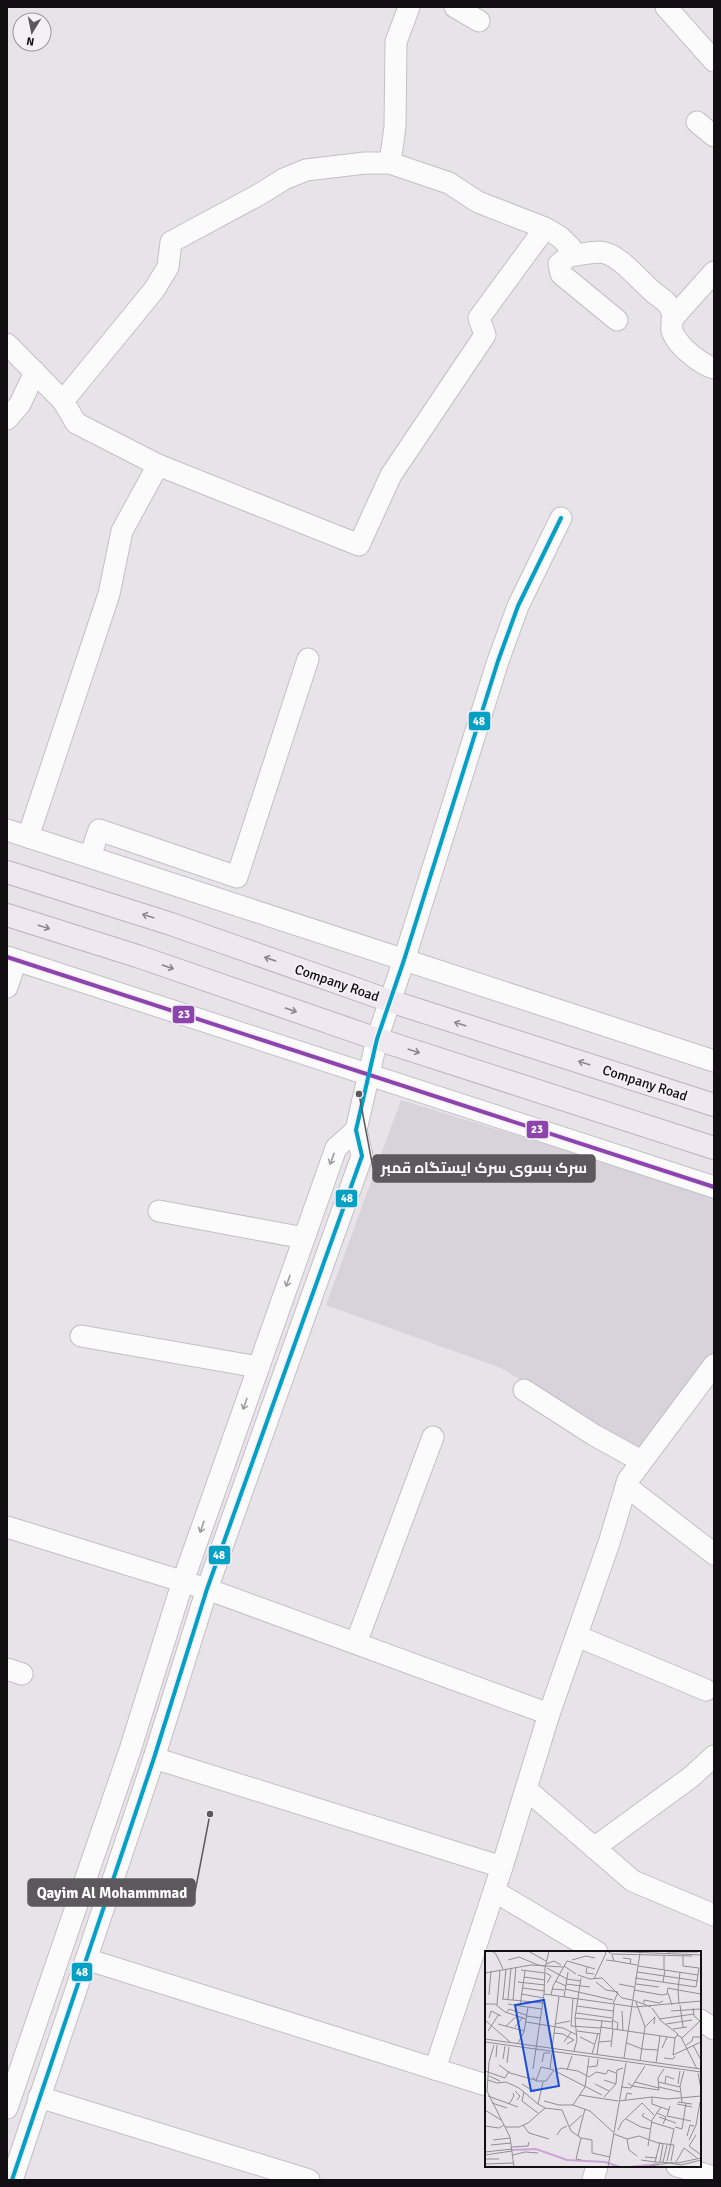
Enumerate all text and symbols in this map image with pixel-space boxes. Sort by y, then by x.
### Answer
north arrow [12,12,52,52]
text: N [25,34,35,48]
line badge: 48 [468,711,491,731]
text: 48 [473,715,485,728]
one-way arrow [142,912,154,920]
one-way arrow [38,923,50,931]
one-way arrow [264,955,277,962]
street label: Company Road [292,961,382,1005]
one-way arrow [161,964,174,971]
line badge: 23 [172,1005,195,1024]
one-way arrow [284,1006,296,1014]
text: 23 [178,1008,190,1021]
one-way arrow [453,1020,466,1027]
one-way arrow [407,1048,420,1055]
one-way arrow [577,1059,590,1066]
street label: Company Road [600,1061,690,1105]
line badge: 23 [526,1120,549,1139]
text: 23 [531,1123,543,1136]
one-way arrow [327,1152,335,1164]
callout: سرک بسوی سرک ایستگاه قمبر [373,1155,595,1182]
text: سرک بسوی سرک ایستگاه قمبر [380,1159,587,1177]
line badge: 48 [335,1189,358,1208]
text: 48 [341,1192,353,1205]
one-way arrow [284,1275,292,1287]
one-way arrow [241,1397,248,1410]
one-way arrow [198,1520,205,1533]
line badge: 48 [208,1545,231,1565]
text: 48 [213,1549,225,1562]
callout: Qayim Al Mohammmad [28,1879,195,1906]
text: Qayim Al Mohammmad [37,1884,187,1902]
inset map [485,1951,701,2167]
line badge: 48 [71,1962,93,1982]
text: 48 [76,1966,88,1979]

